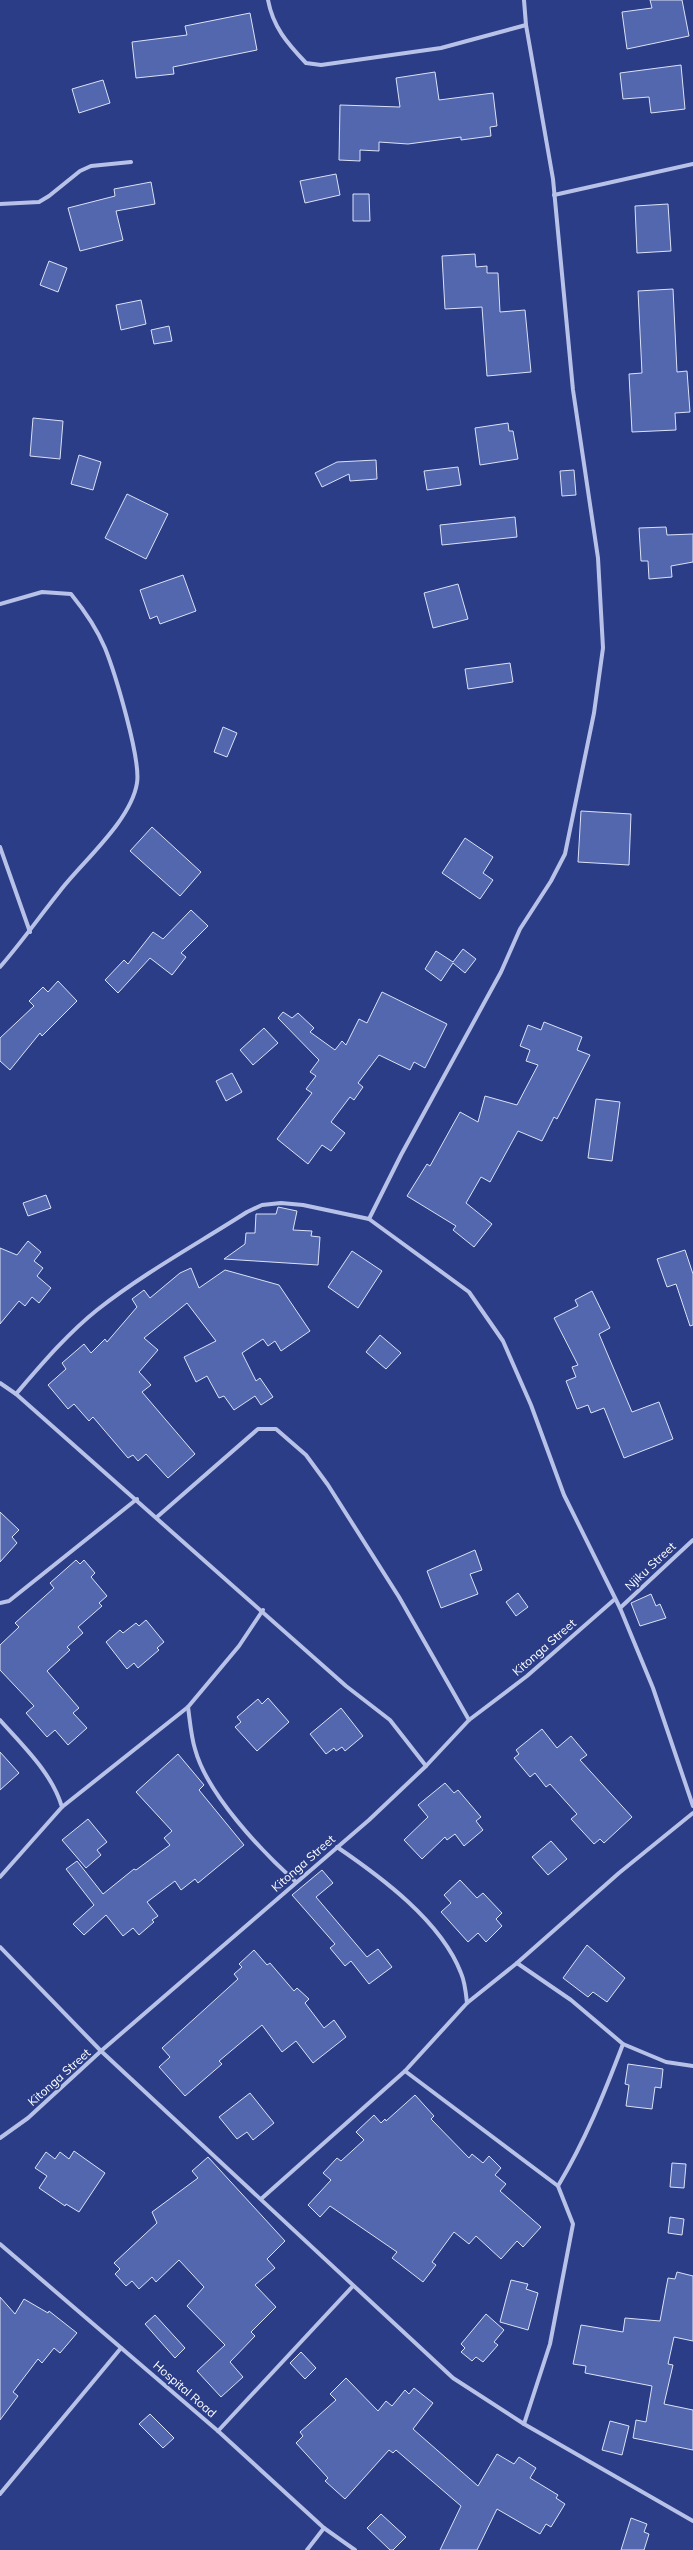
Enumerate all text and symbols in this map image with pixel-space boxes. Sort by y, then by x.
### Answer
street label: Njiku Street [621,1539,679,1593]
street label: Kitonga Street [509,1615,579,1679]
street label: Kitonga Street [268,1831,338,1895]
street label: Kitonga Street [25,2045,93,2109]
street label: Hospital Road [150,2357,220,2421]

